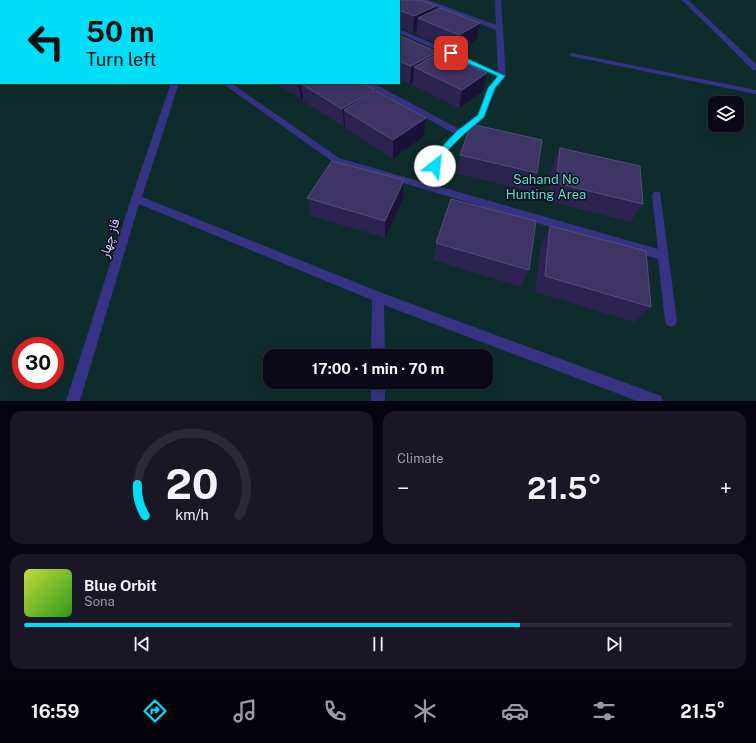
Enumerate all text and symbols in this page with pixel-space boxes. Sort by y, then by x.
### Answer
text: 50 m [86,15,154,48]
icon: left [20,16,72,68]
pin [434,36,468,70]
icon: arrive [440,42,462,64]
text: Turn left [86,49,156,70]
map controls [708,96,744,132]
button: layers [708,96,744,132]
position arrow [414,145,456,187]
park label: Sahand No Hunting Area [506,172,586,202]
street label: فاز چهار [96,217,124,261]
speed limit sign: 30 [12,337,64,389]
text: 17:00 · 1 min · 70 m [312,360,444,377]
text: Climate [397,451,444,466]
text: 20 [165,458,218,507]
text: 21.5° [527,470,602,506]
text: − [397,475,409,501]
text: + [720,475,732,501]
text: km/h [175,505,208,522]
text: Blue Orbit [84,577,157,594]
text: Sona [84,594,115,609]
icon: previous [131,633,153,655]
icon: pause [367,633,389,655]
icon: next [603,633,625,655]
icon: directions [141,697,169,725]
icon: music [231,697,259,725]
icon: phone [321,697,349,725]
icon: climate [411,697,439,725]
icon: car [501,697,529,725]
icon: filters [590,697,618,725]
text: 16:59 [31,701,79,722]
text: 21.5° [680,701,725,722]

